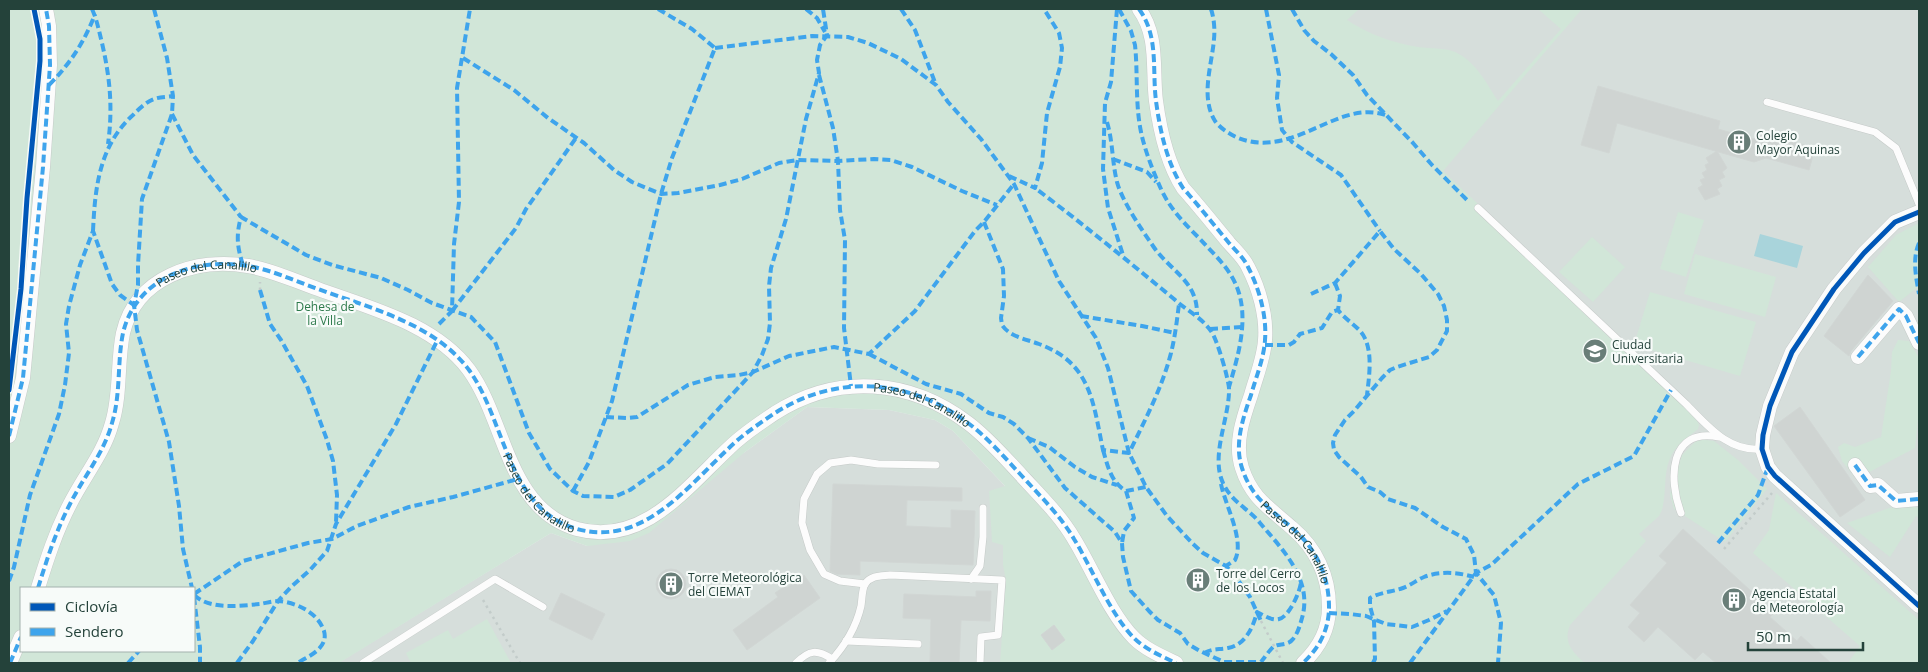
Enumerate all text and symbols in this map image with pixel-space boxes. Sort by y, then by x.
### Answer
place label: Colegio Mayor Aquinas [1756,127,1840,158]
building icon: Colegio Mayor Aquinas [1726,129,1752,155]
street label: Paseo del Canalillo [152,255,259,290]
park label: Dehesa de la Villa [295,298,355,329]
place label: Ciudad Universitaria [1612,336,1683,367]
school or university icon: Ciudad Universitaria [1582,338,1608,364]
street label: Paseo del Canalillo [873,378,975,431]
street label: Paseo del Canalillo [499,450,578,536]
street label: Paseo del Canalillo [1257,496,1335,585]
place label: Torre del Cerro de los Locos [1216,565,1301,596]
building icon: Torre del Cerro de los Locos [1185,567,1211,593]
place label: Torre Meteorológica del CIEMAT [688,569,802,600]
building icon: Torre Meteorológica del CIEMAT [658,571,684,597]
place label: Agencia Estatal de Meteorología [1752,585,1844,616]
legend [20,587,195,652]
building icon: Agencia Estatal de Meteorología [1721,587,1747,613]
text: Ciclovía [65,596,118,616]
scale bar [1748,620,1863,652]
text: Sendero [65,621,124,641]
text: 50 m [1756,626,1791,646]

